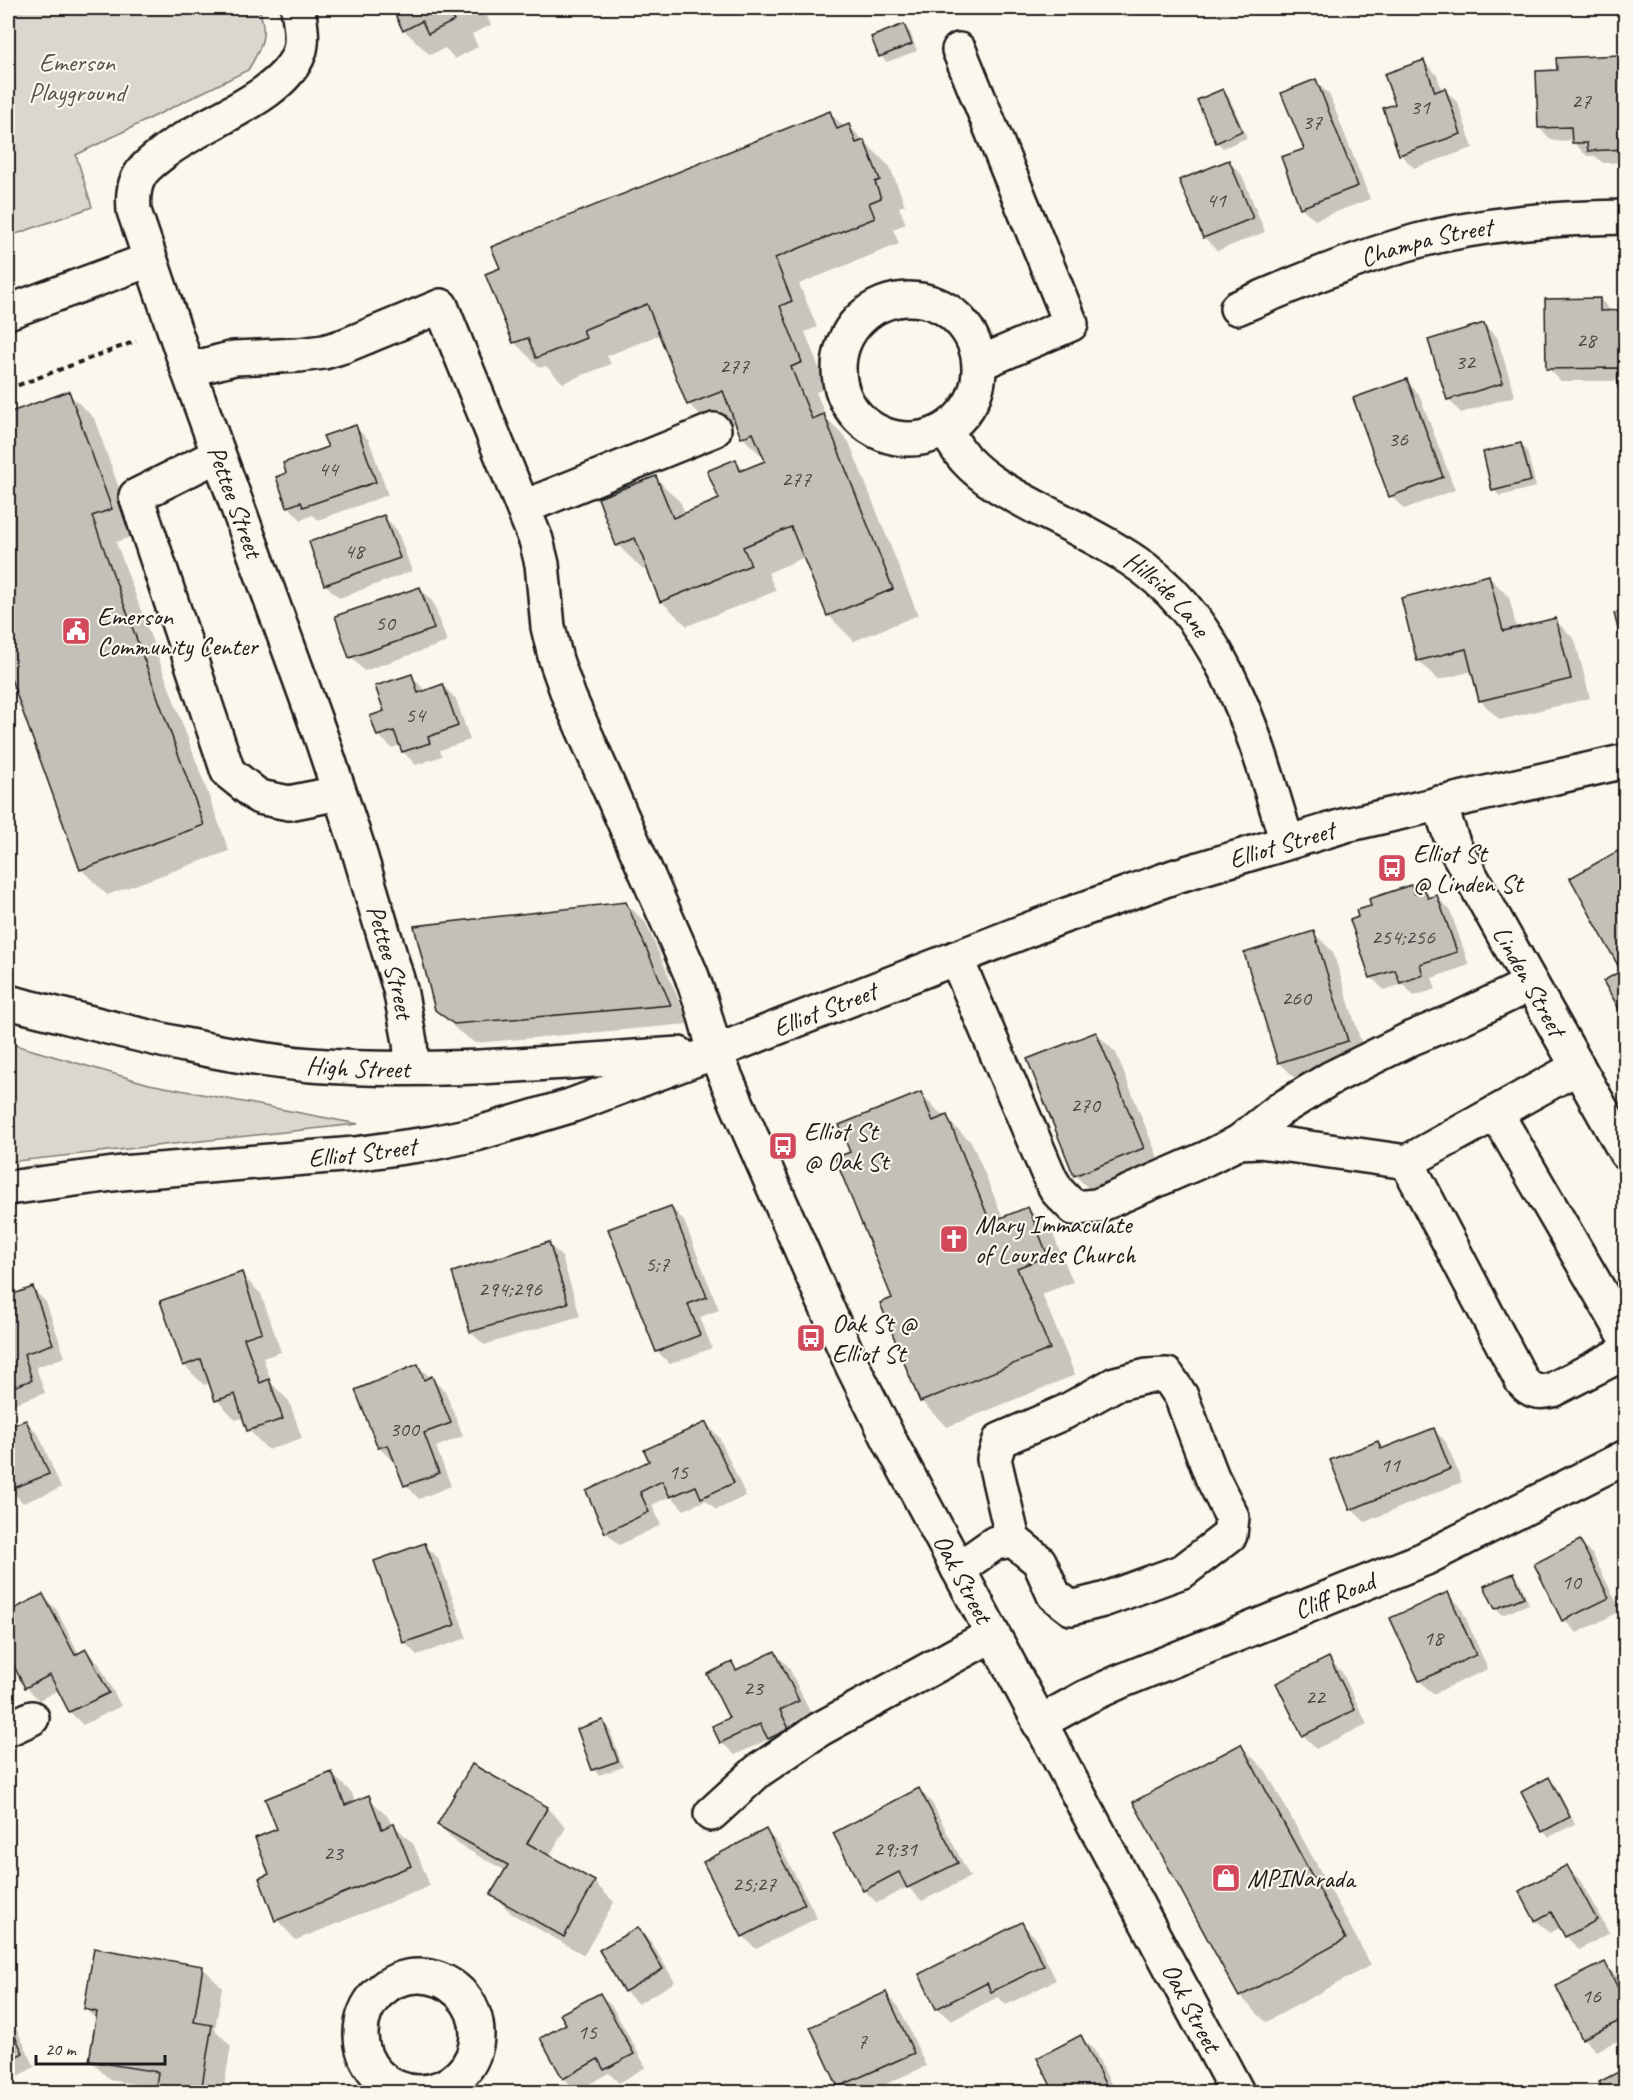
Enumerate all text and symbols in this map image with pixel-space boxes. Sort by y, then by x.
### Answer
park label: Emerson Playground [29,46,129,109]
house number: 27 [1571,87,1592,115]
house number: 31 [1410,93,1431,121]
house number: 37 [1302,108,1323,136]
house number: 41 [1206,186,1227,214]
street label: Champa Street [1356,210,1498,275]
house number: 28 [1576,326,1598,354]
house number: 32 [1455,348,1477,376]
house number: 277 [719,352,750,380]
house number: 36 [1388,425,1409,453]
street label: Pettee Street [200,441,271,564]
house number: 44 [318,455,340,483]
house number: 277 [781,465,812,493]
house number: 48 [344,537,366,565]
street label: Hillside Lane [1118,543,1218,644]
place label: Emerson Community Center [97,600,259,663]
house number: 50 [375,609,397,637]
public building icon: Emerson Community Center [60,615,92,647]
house number: 54 [405,701,427,729]
street label: Elliot Street [1225,812,1342,876]
place label: Elliot St @ Linden St [1413,837,1525,900]
bus stop icon: Elliot St @ Linden St [1376,852,1408,884]
street label: Pettee Street [359,901,422,1024]
street label: Linden Street [1485,920,1575,1045]
house number: 254;256 [1371,923,1436,951]
street label: Elliot Street [768,973,884,1045]
house number: 260 [1281,984,1313,1012]
street label: High Street [305,1049,412,1086]
house number: 270 [1070,1091,1102,1119]
place label: Elliot St @ Oak St [804,1115,891,1178]
street label: Elliot Street [307,1129,421,1175]
bus stop icon: Elliot St @ Oak St [767,1130,799,1162]
place label: Mary Immaculate of Lourdes Church [975,1208,1136,1271]
church icon: Mary Immaculate of Lourdes Church [938,1223,970,1255]
house number: 5;7 [645,1250,670,1278]
house number: 294;296 [478,1275,543,1303]
place label: Oak St @ Elliot St [832,1307,919,1370]
bus stop icon: Oak St @ Elliot St [795,1322,827,1354]
house number: 300 [389,1415,421,1443]
house number: 11 [1380,1451,1401,1479]
house number: 15 [668,1458,689,1486]
street label: Oak Street [926,1528,1001,1631]
street label: Cliff Road [1289,1563,1383,1627]
house number: 10 [1561,1568,1583,1596]
house number: 18 [1423,1624,1445,1652]
house number: 23 [743,1674,765,1702]
house number: 22 [1305,1683,1327,1711]
house number: 29;31 [873,1835,918,1863]
house number: 23 [323,1839,345,1867]
shop icon: MPINarada [1210,1862,1242,1894]
place label: MPINarada [1247,1862,1357,1895]
house number: 25;27 [732,1870,777,1898]
street label: Oak Street [1154,1957,1230,2060]
house number: 16 [1581,1982,1602,2010]
house number: 15 [577,2018,598,2046]
house number: 7 [857,2027,868,2055]
scale bar [36,2028,165,2066]
text: 20 m [45,2038,78,2060]

